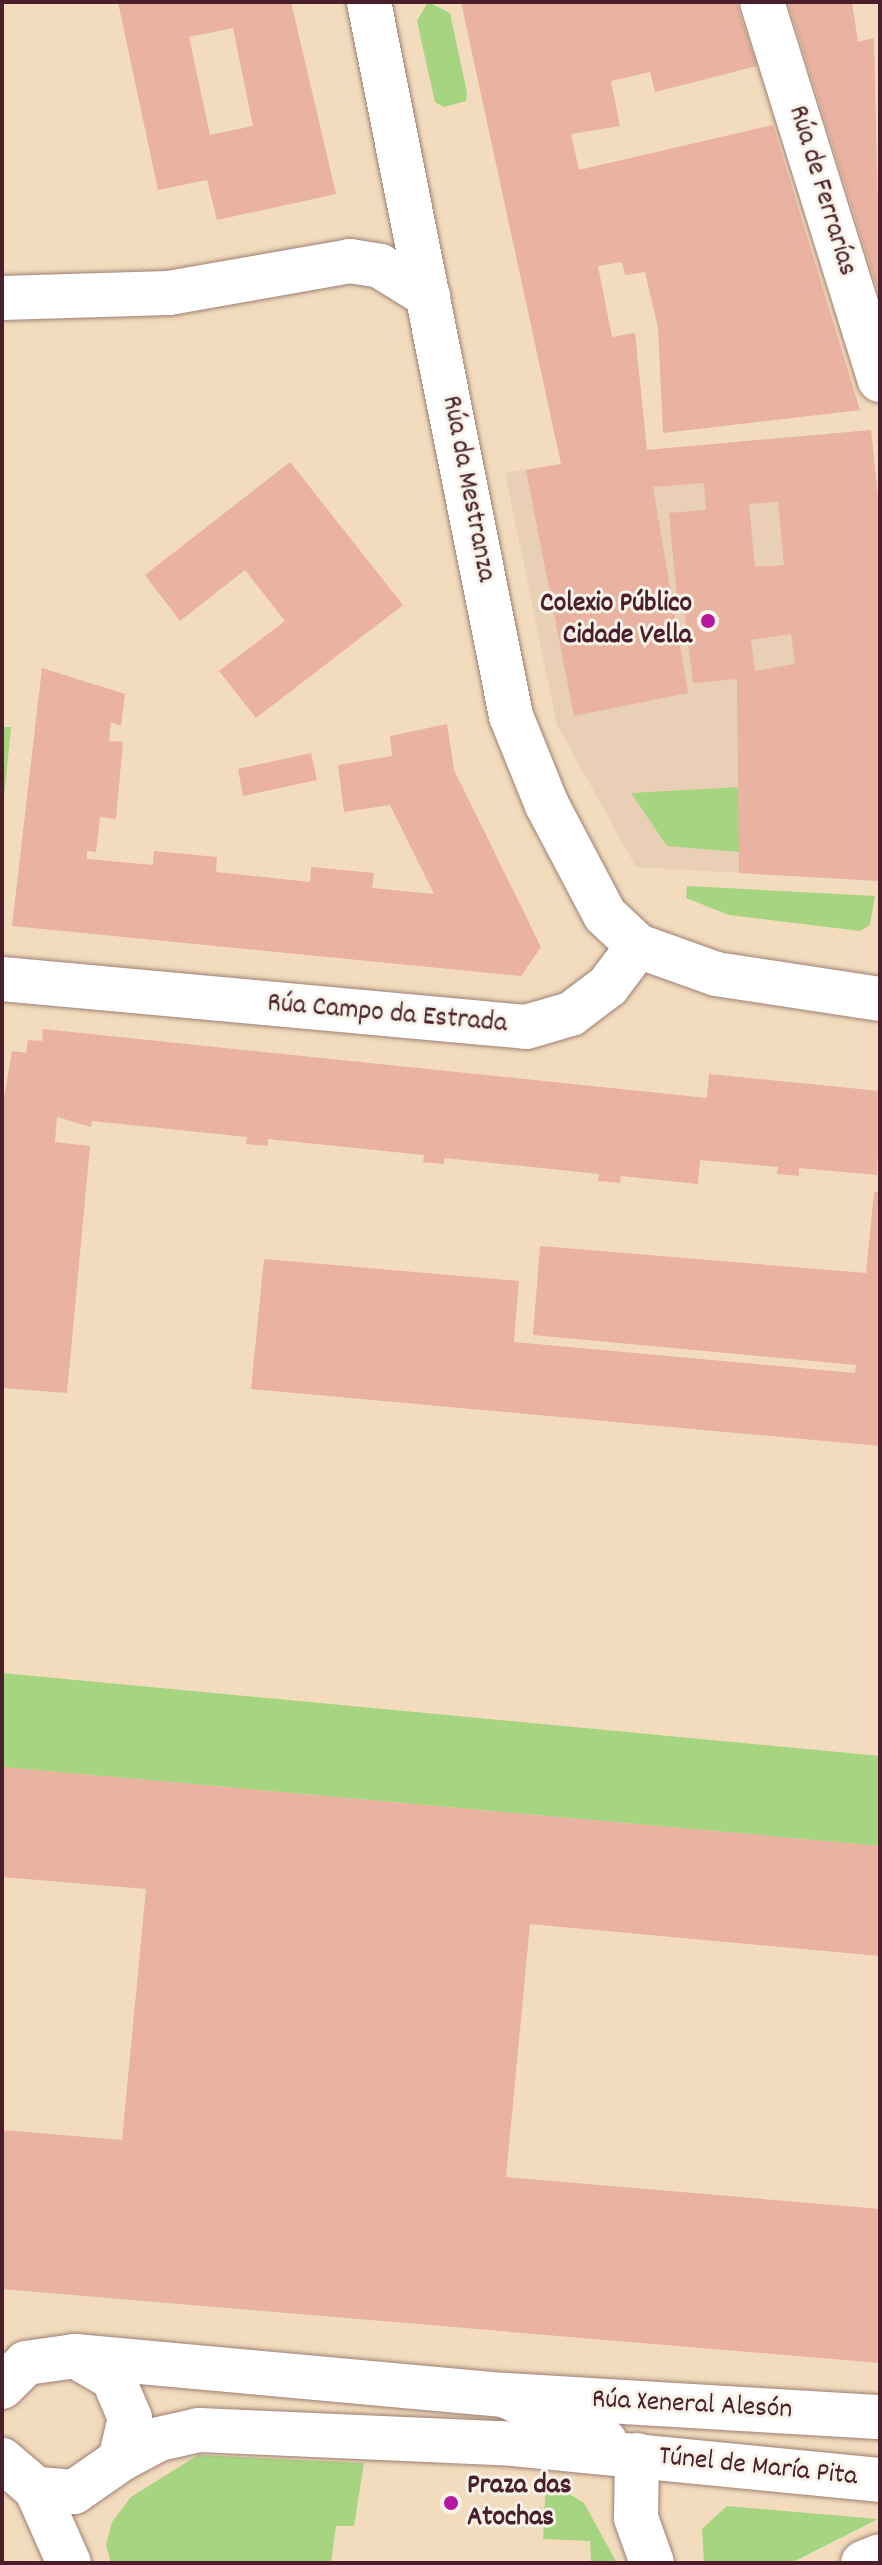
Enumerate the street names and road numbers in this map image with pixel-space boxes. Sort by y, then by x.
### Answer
street label: Rúa de Ferrarías [779,102,863,280]
street label: Rúa da Mestranza [432,393,502,585]
street label: Rúa Campo da Estrada [266,988,508,1042]
street label: Rúa Xeneral Alesón [591,2384,793,2428]
street label: Túnel de María Pita [657,2441,859,2495]

